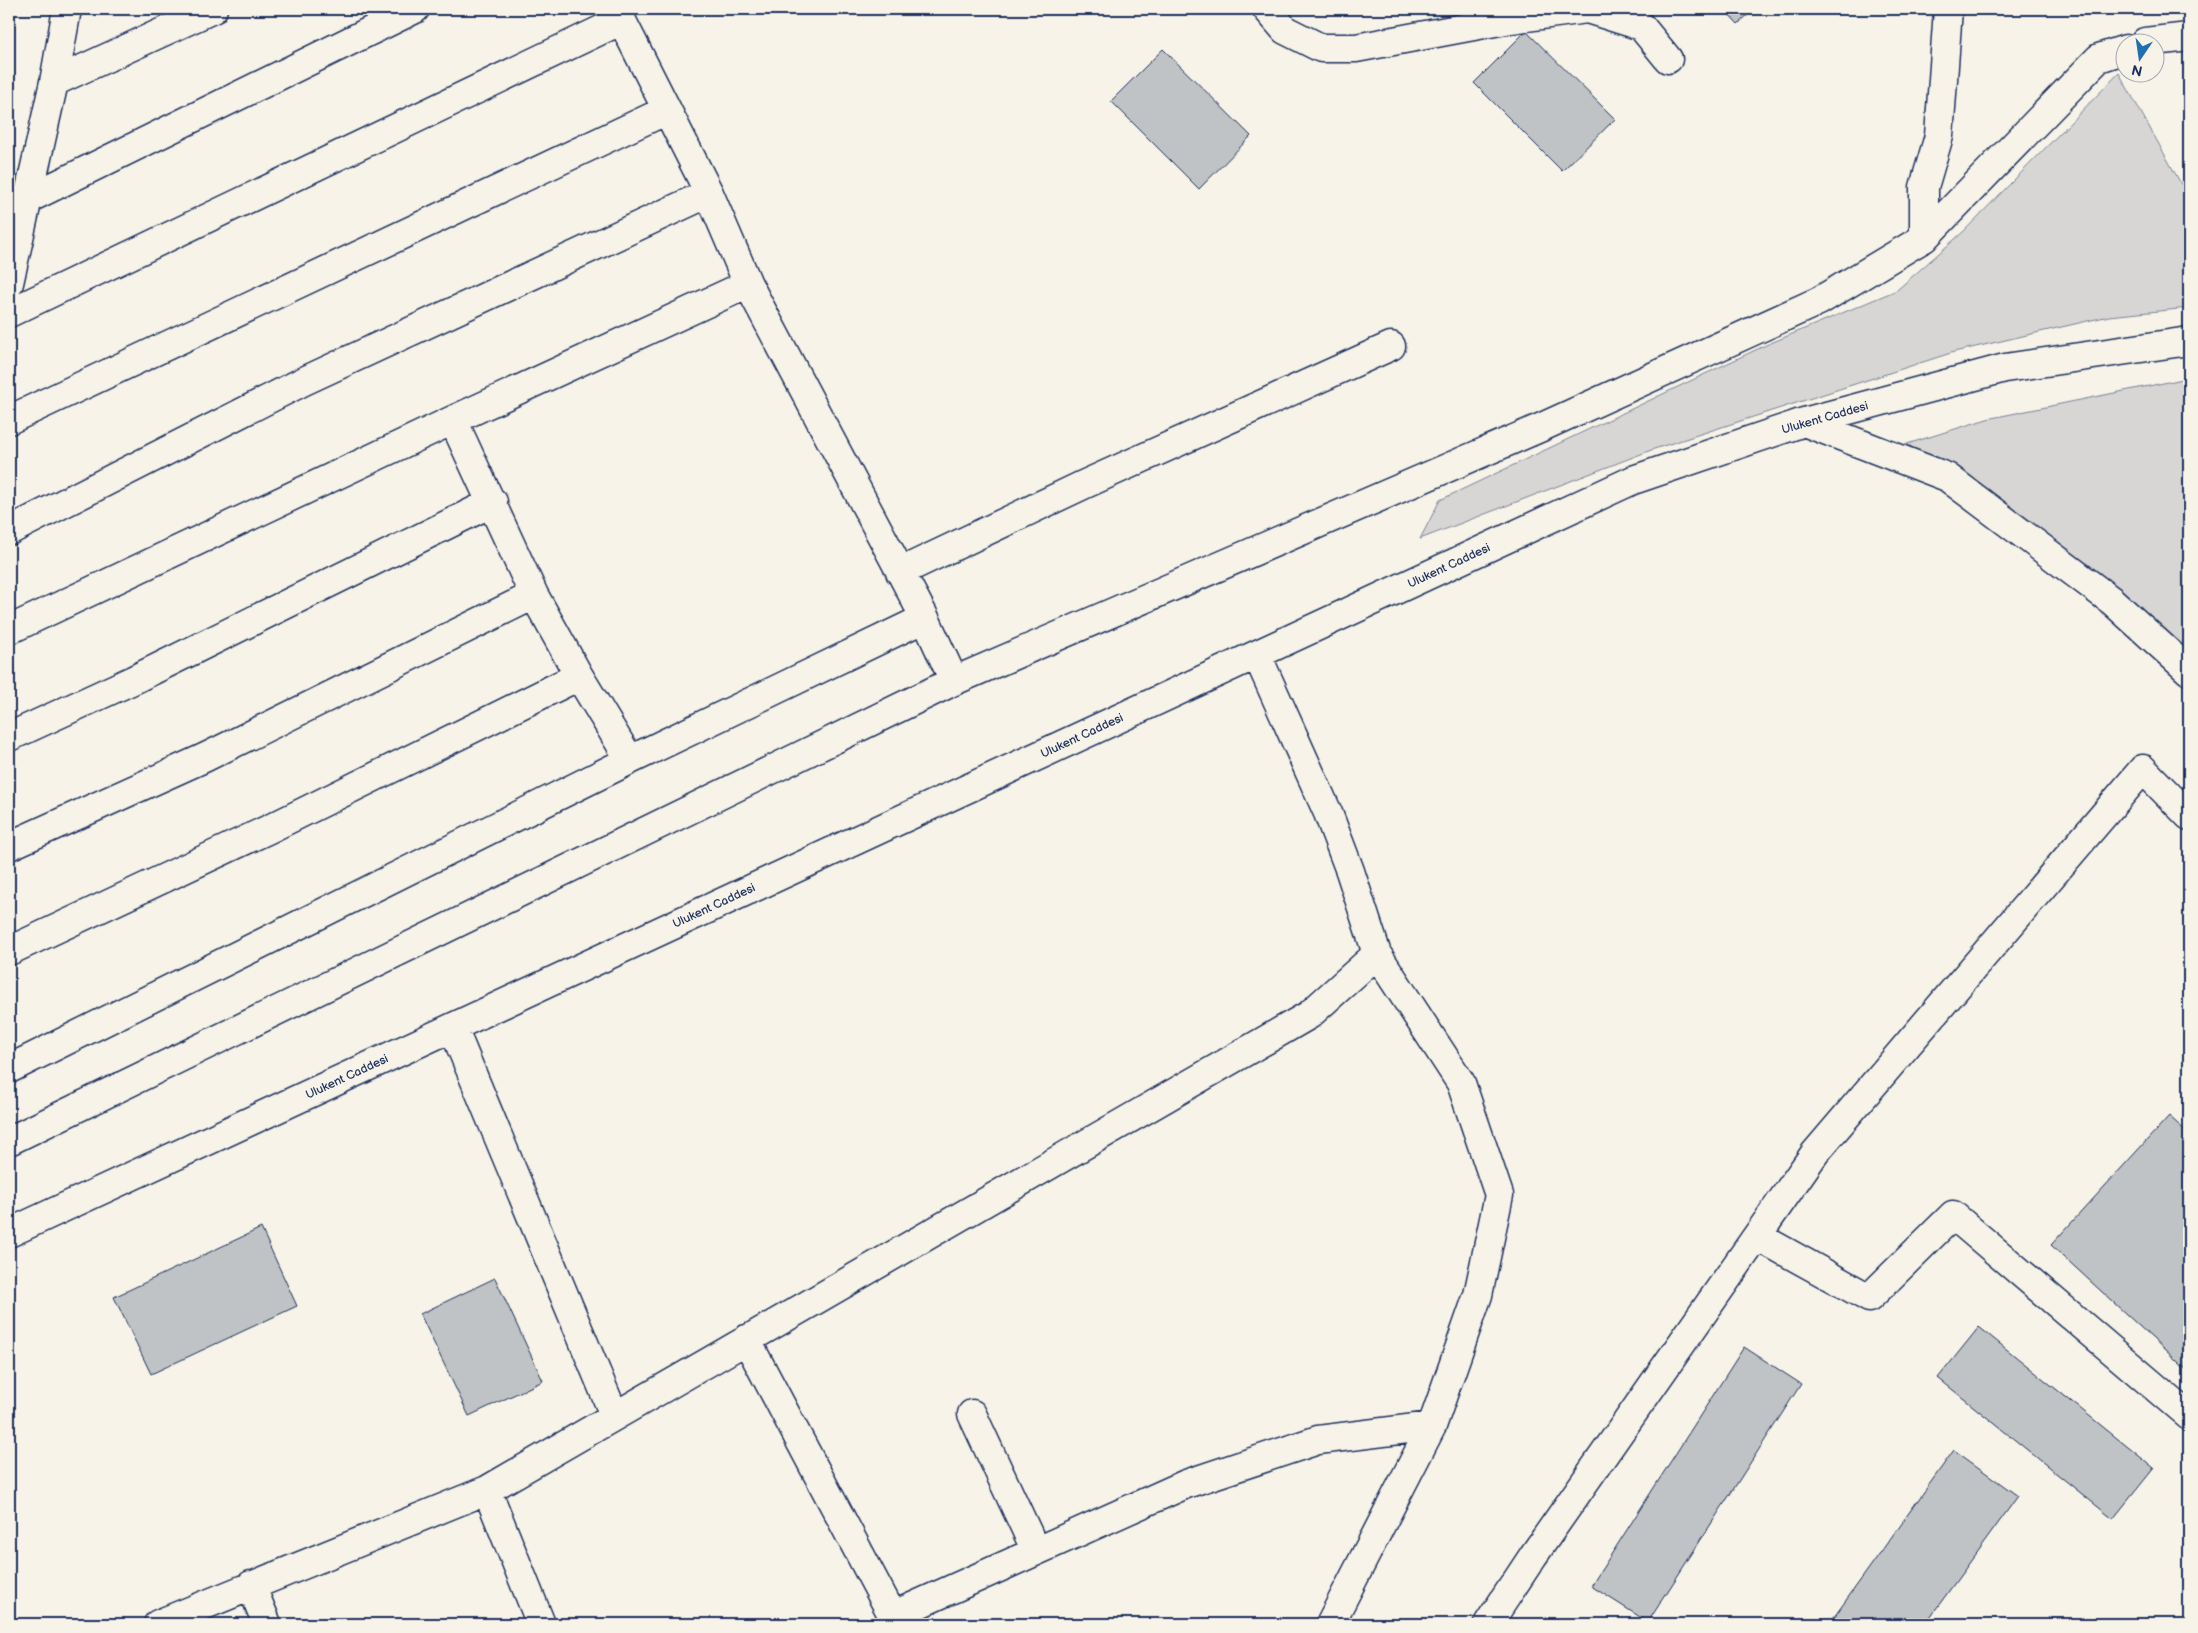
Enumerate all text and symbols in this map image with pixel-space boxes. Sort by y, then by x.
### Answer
north arrow [2116,32,2166,82]
text: N [2130,61,2144,80]
street label: Ulukent Caddesi [1780,398,1870,438]
street label: Ulukent Caddesi [1405,540,1493,592]
street label: Ulukent Caddesi [1038,710,1126,762]
street label: Ulukent Caddesi [670,880,758,932]
street label: Ulukent Caddesi [303,1051,391,1103]

